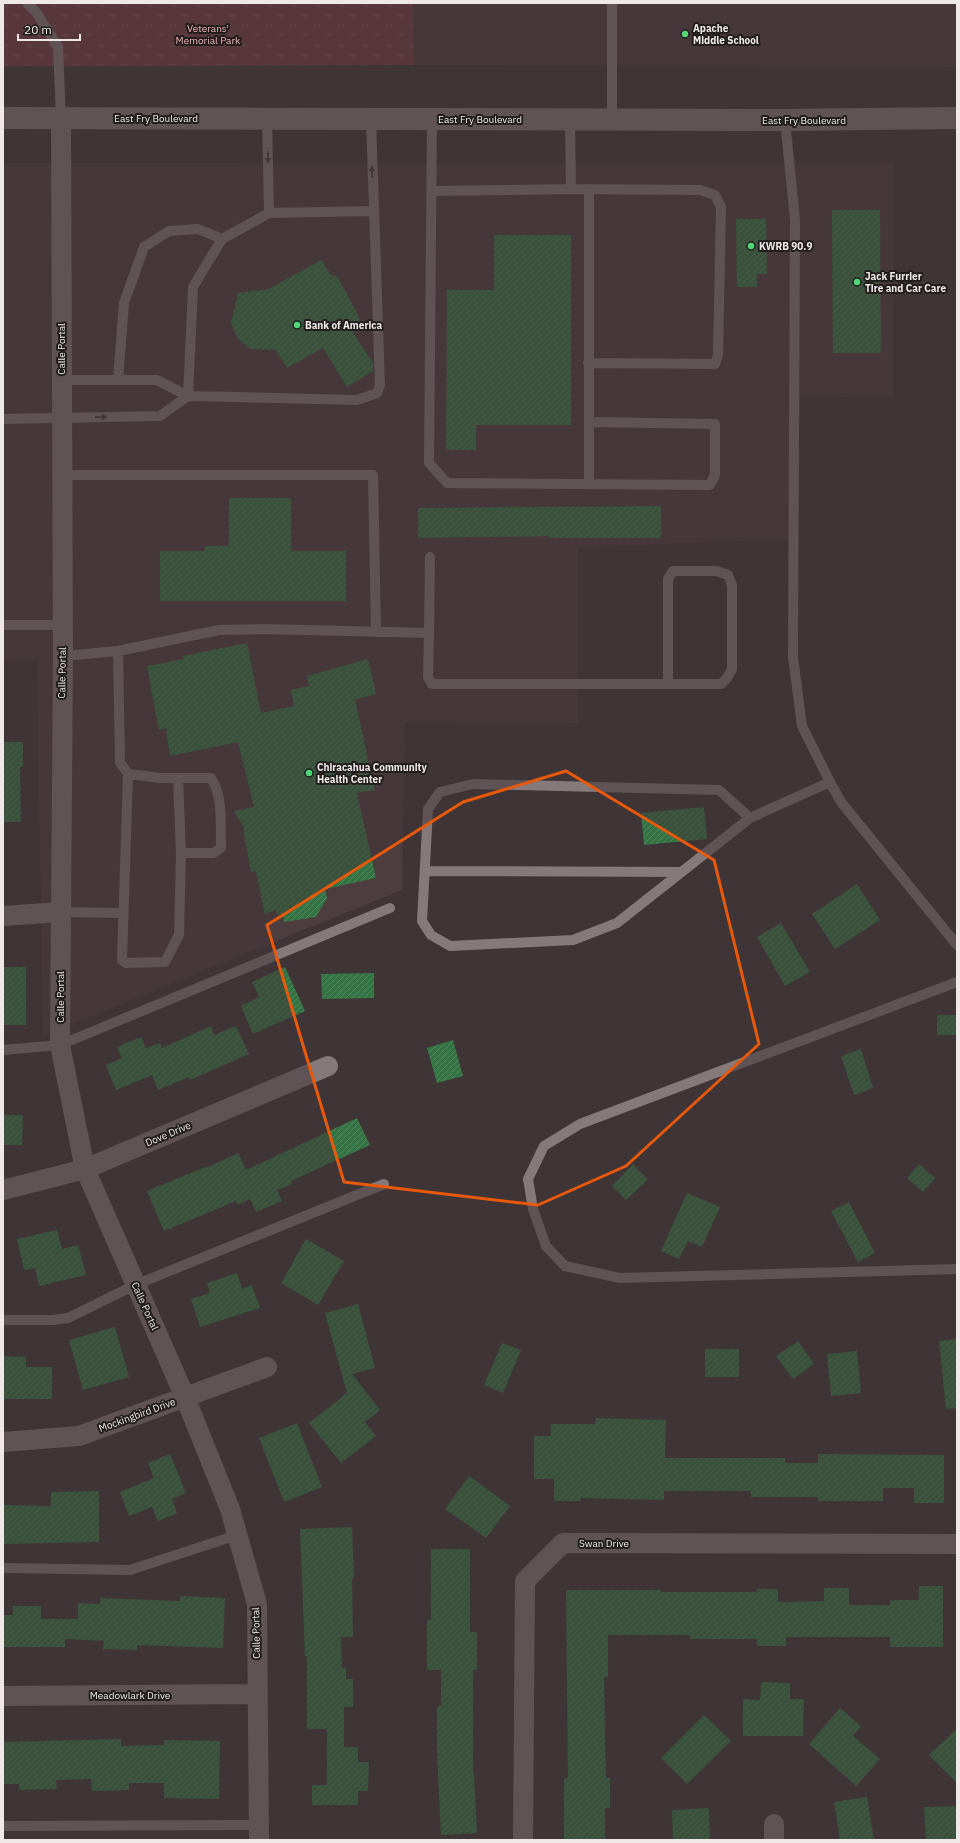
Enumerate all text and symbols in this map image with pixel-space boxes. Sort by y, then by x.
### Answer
scale bar [18,16,80,42]
text: 20 m [24,22,52,37]
park label: Veterans' Memorial Park [176,22,241,47]
place label: Apache Middle School [693,22,759,47]
marker: Apache Middle School [680,29,690,39]
street label: East Fry Boulevard [114,112,198,125]
street label: East Fry Boulevard [438,113,522,126]
street label: East Fry Boulevard [762,114,846,127]
one-way arrow [264,151,271,163]
one-way arrow [369,166,376,178]
place label: KWRB 90.9 [759,240,812,253]
marker: KWRB 90.9 [746,241,756,251]
place label: Jack Furrier Tire and Car Care [865,270,947,295]
marker: Jack Furrier Tire and Car Care [852,277,862,287]
place label: Bank of America [305,319,382,332]
marker: Bank of America [292,320,302,330]
street label: Calle Portal [55,323,68,375]
one-way arrow [95,414,108,420]
street label: Calle Portal [55,647,69,699]
place label: Chiracahua Community Health Center [317,761,427,786]
marker: Chiracahua Community Health Center [304,768,314,778]
street label: Calle Portal [54,971,67,1023]
street label: Dove Drive [143,1118,193,1149]
street label: Calle Portal [129,1280,162,1332]
street label: Mockingbird Drive [97,1395,178,1435]
street label: Swan Drive [579,1537,630,1550]
street label: Calle Portal [249,1607,263,1659]
street label: Meadowlark Drive [90,1689,171,1702]

